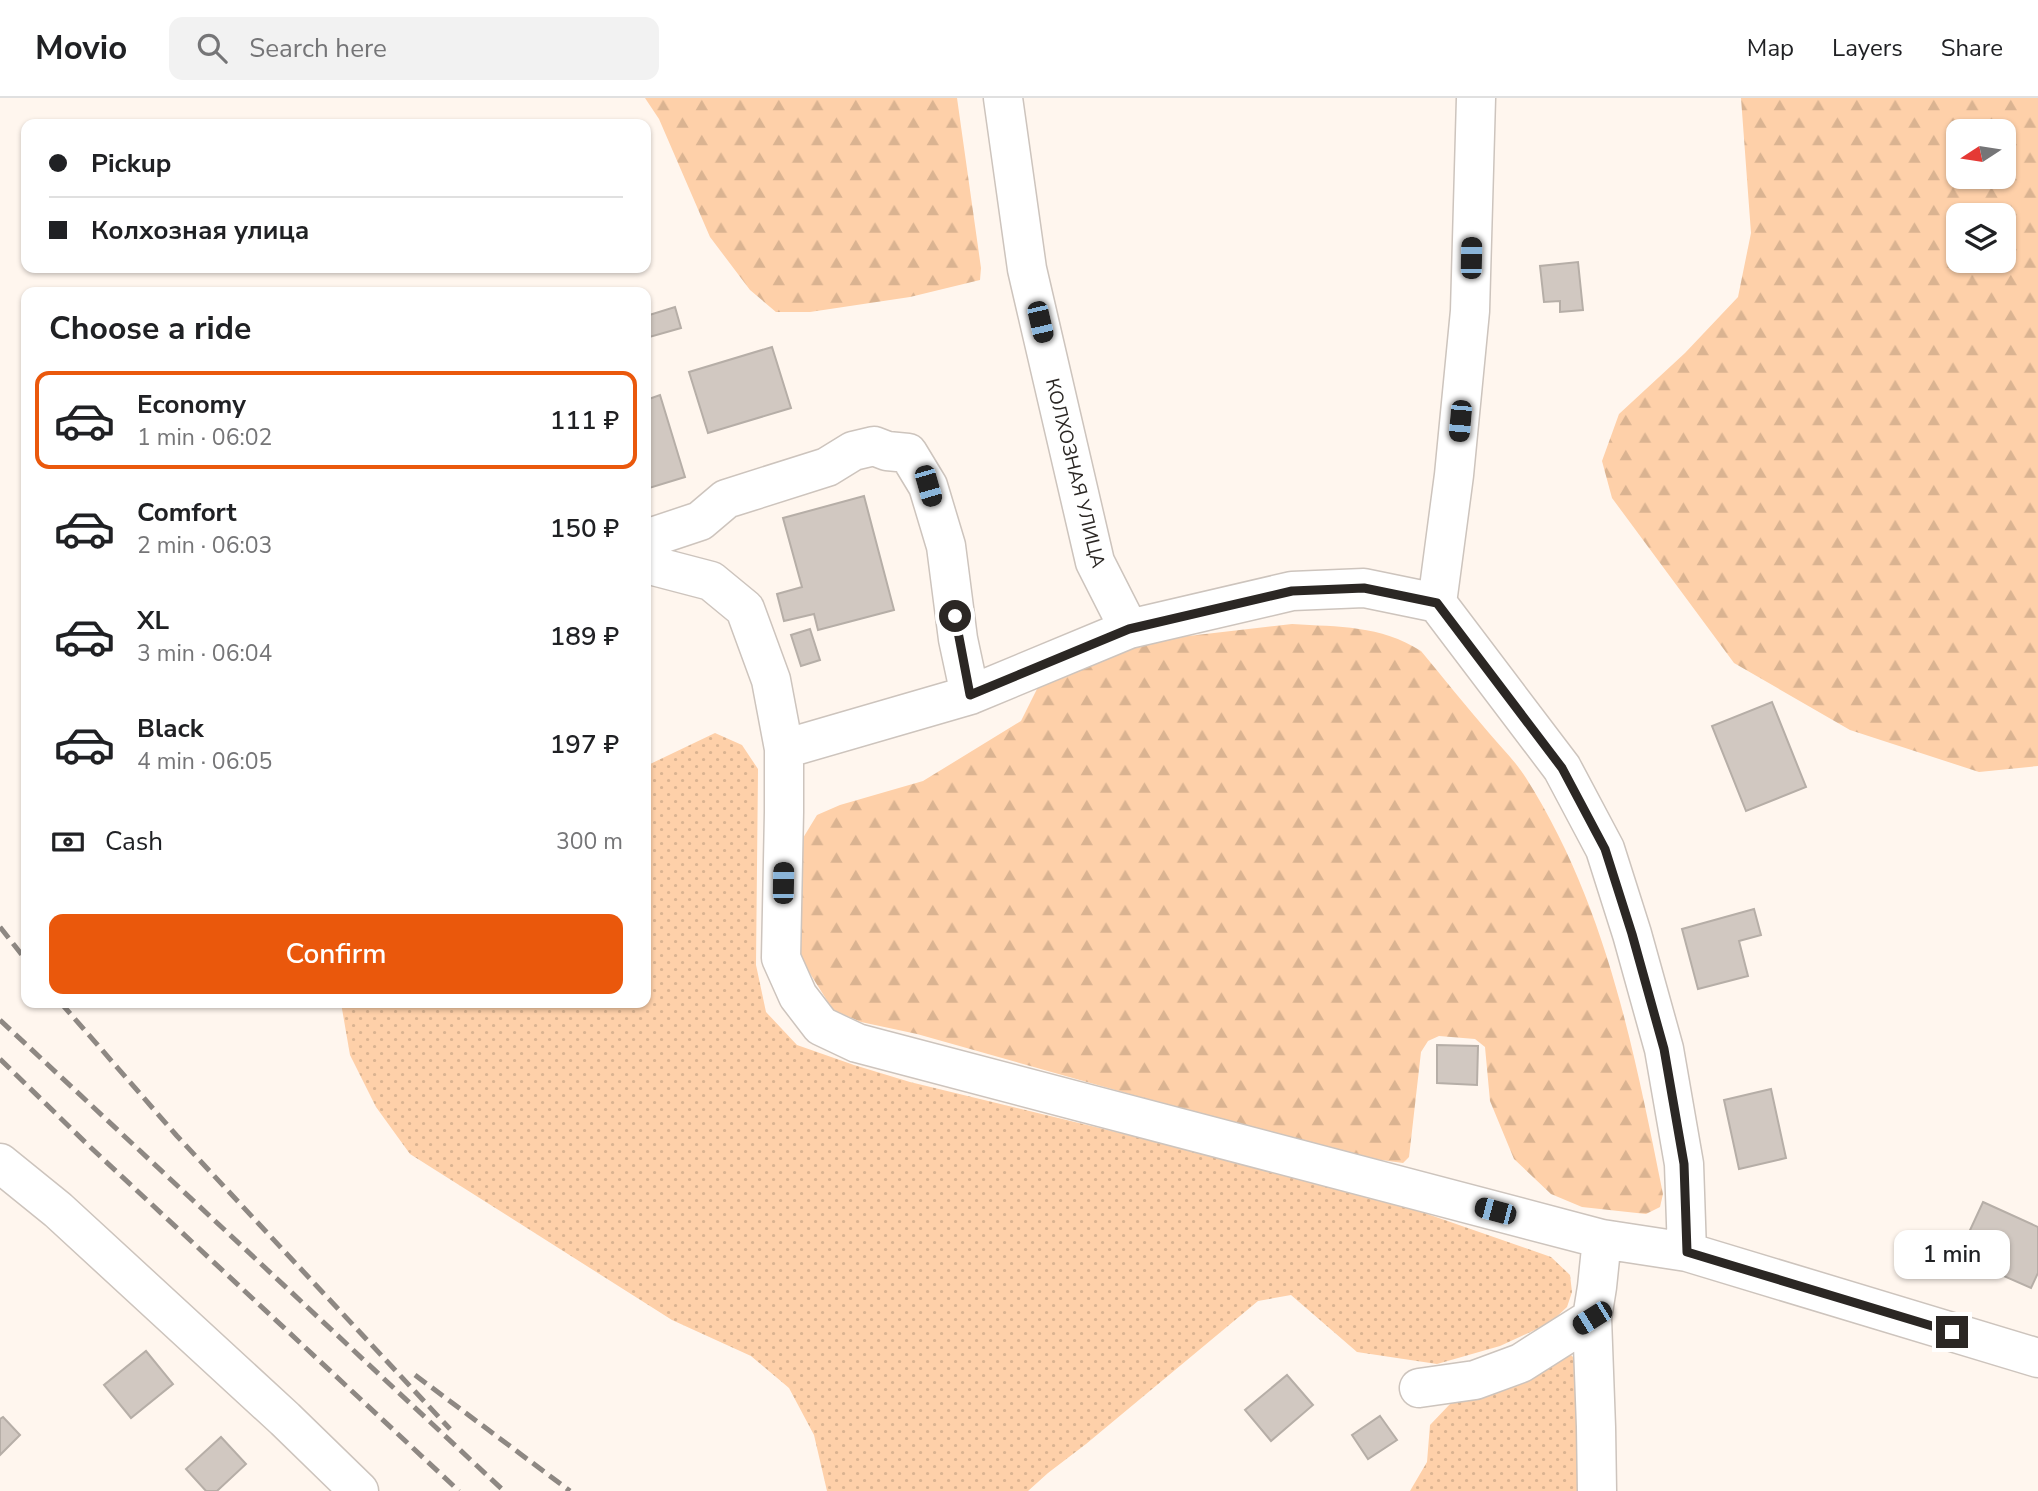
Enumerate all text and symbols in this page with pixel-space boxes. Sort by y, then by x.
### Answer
search box [169,17,659,80]
text: Movio [35,26,127,71]
icon: search [193,29,231,67]
text: Search here [249,31,387,66]
text: Map [1747,32,1794,64]
text: Layers [1832,32,1903,64]
text: Share [1941,32,2003,64]
north arrow [1946,119,2016,189]
map controls [1946,119,2016,273]
text: Pickup [91,146,171,181]
button: layers [1946,203,2016,273]
text: Колхозная улица [91,213,309,248]
car [1461,237,1482,279]
car [1026,299,1055,345]
text: Choose a ride [49,307,251,350]
street label: КОЛХОЗНАЯ УЛИЦА [1039,376,1111,571]
text: Economy [137,387,246,422]
icon: car [53,389,116,452]
car [1448,399,1473,443]
text: 111 ₽ [550,403,619,438]
text: 1 min · 06:02 [137,422,272,453]
car [913,463,944,509]
text: Comfort [137,495,237,530]
icon: car [53,497,116,560]
text: 150 ₽ [550,511,619,546]
text: 2 min · 06:03 [137,530,272,561]
route start [939,600,971,632]
text: XL [137,603,169,638]
icon: car [53,605,116,668]
text: 189 ₽ [550,619,619,654]
text: 3 min · 06:04 [137,638,272,669]
text: Black [137,711,204,746]
icon: car [53,713,116,776]
text: 197 ₽ [550,727,619,762]
text: 4 min · 06:05 [137,746,272,777]
icon: cash [49,823,87,861]
text: Cash [105,824,163,859]
text: 300 m [556,826,623,857]
car [773,862,794,904]
button: Confirm [49,914,623,994]
car [1472,1195,1519,1227]
callout: 1 min [1894,1230,2010,1280]
text: 1 min [1923,1239,1981,1270]
car [1569,1298,1616,1338]
route end [1936,1316,1968,1348]

